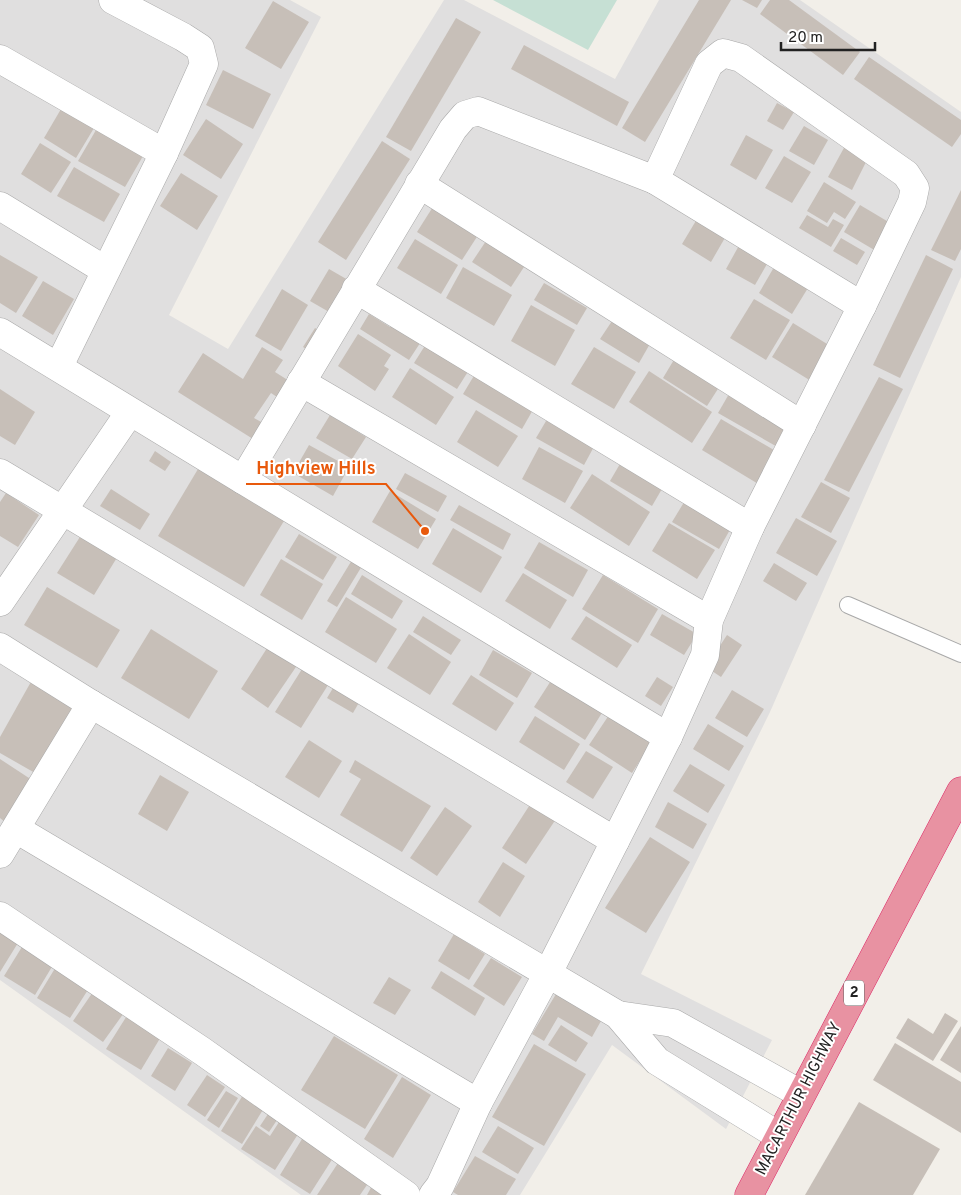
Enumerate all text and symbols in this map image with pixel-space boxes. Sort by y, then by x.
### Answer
scale bar [781,20,875,52]
text: 20 m [788,29,823,48]
callout: Highview Hills [246,451,386,484]
text: Highview Hills [256,458,376,481]
road number: 2 [844,980,864,1006]
street label: MACARTHUR HIGHWAY [752,1019,846,1179]

